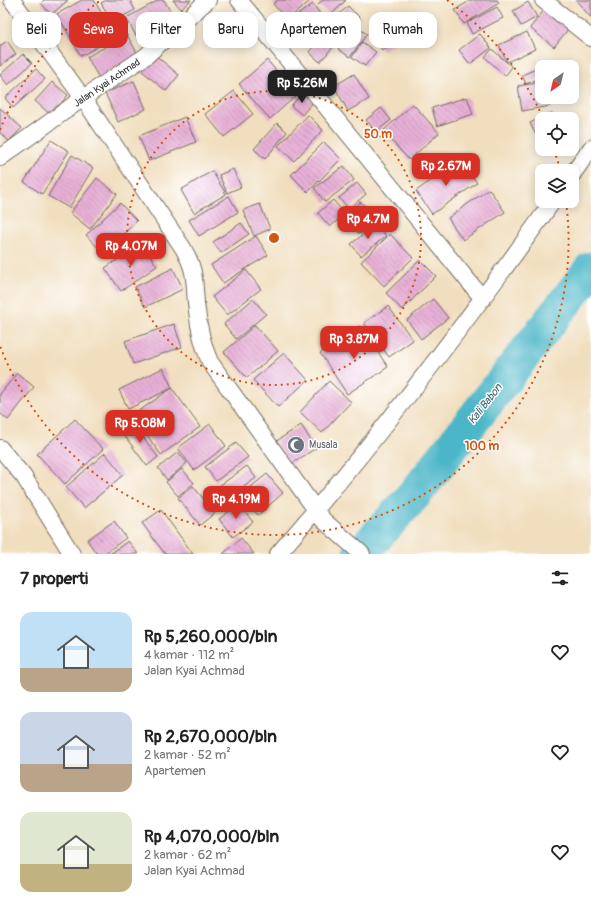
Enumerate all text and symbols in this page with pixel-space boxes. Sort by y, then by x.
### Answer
chip: Beli [12,12,61,48]
chip: Sewa [69,12,128,48]
chip: Filter [136,12,195,48]
chip: Baru [203,12,258,48]
chip: Apartemen [266,12,361,48]
chip: Rumah [369,12,437,48]
street label: Jalan Kyai Achmad [71,56,143,110]
north arrow [535,60,579,104]
map controls [535,60,579,208]
pin: Rp 5.26M [261,70,343,104]
text: Rp 5.26M [277,75,327,91]
button: locate [535,112,579,156]
text: 50 m [364,127,392,142]
pin: Rp 2.67M [405,153,487,187]
text: Rp 2.67M [421,158,471,174]
button: layers [535,164,579,208]
pin: Rp 4.7M [331,206,405,240]
text: Rp 4.7M [346,211,390,227]
centre of rings [267,231,281,245]
pin: Rp 4.07M [90,233,172,267]
text: Rp 4.07M [105,238,157,254]
pin: Rp 3.87M [313,326,395,360]
text: Rp 3.87M [329,331,379,347]
water label: Kali Babon [465,381,505,427]
pin: Rp 5.08M [99,410,181,444]
text: Rp 5.08M [114,415,166,431]
mosque icon: Musala [286,435,306,455]
place label: Musala [309,439,338,451]
text: 100 m [465,439,500,454]
pin: Rp 4.19M [195,486,277,520]
text: Rp 4.19M [212,491,260,507]
icon: filters [549,567,571,589]
text: 7 properti [20,568,88,589]
text: Rp 5,260,000/bln [144,626,277,647]
icon: home [52,628,100,676]
icon: heart [549,641,571,663]
text: 4 kamar · 112 m² [144,647,234,663]
text: Jalan Kyai Achmad [144,663,245,679]
text: Rp 2,670,000/bln [144,726,277,747]
icon: home [52,728,100,776]
icon: heart [549,741,571,763]
text: 2 kamar · 52 m² [144,747,231,763]
text: Apartemen [144,763,206,779]
text: Rp 4,070,000/bln [144,826,279,847]
icon: home [52,828,100,876]
icon: heart [549,841,571,863]
text: 2 kamar · 62 m² [144,847,231,863]
text: Jalan Kyai Achmad [144,863,245,879]

